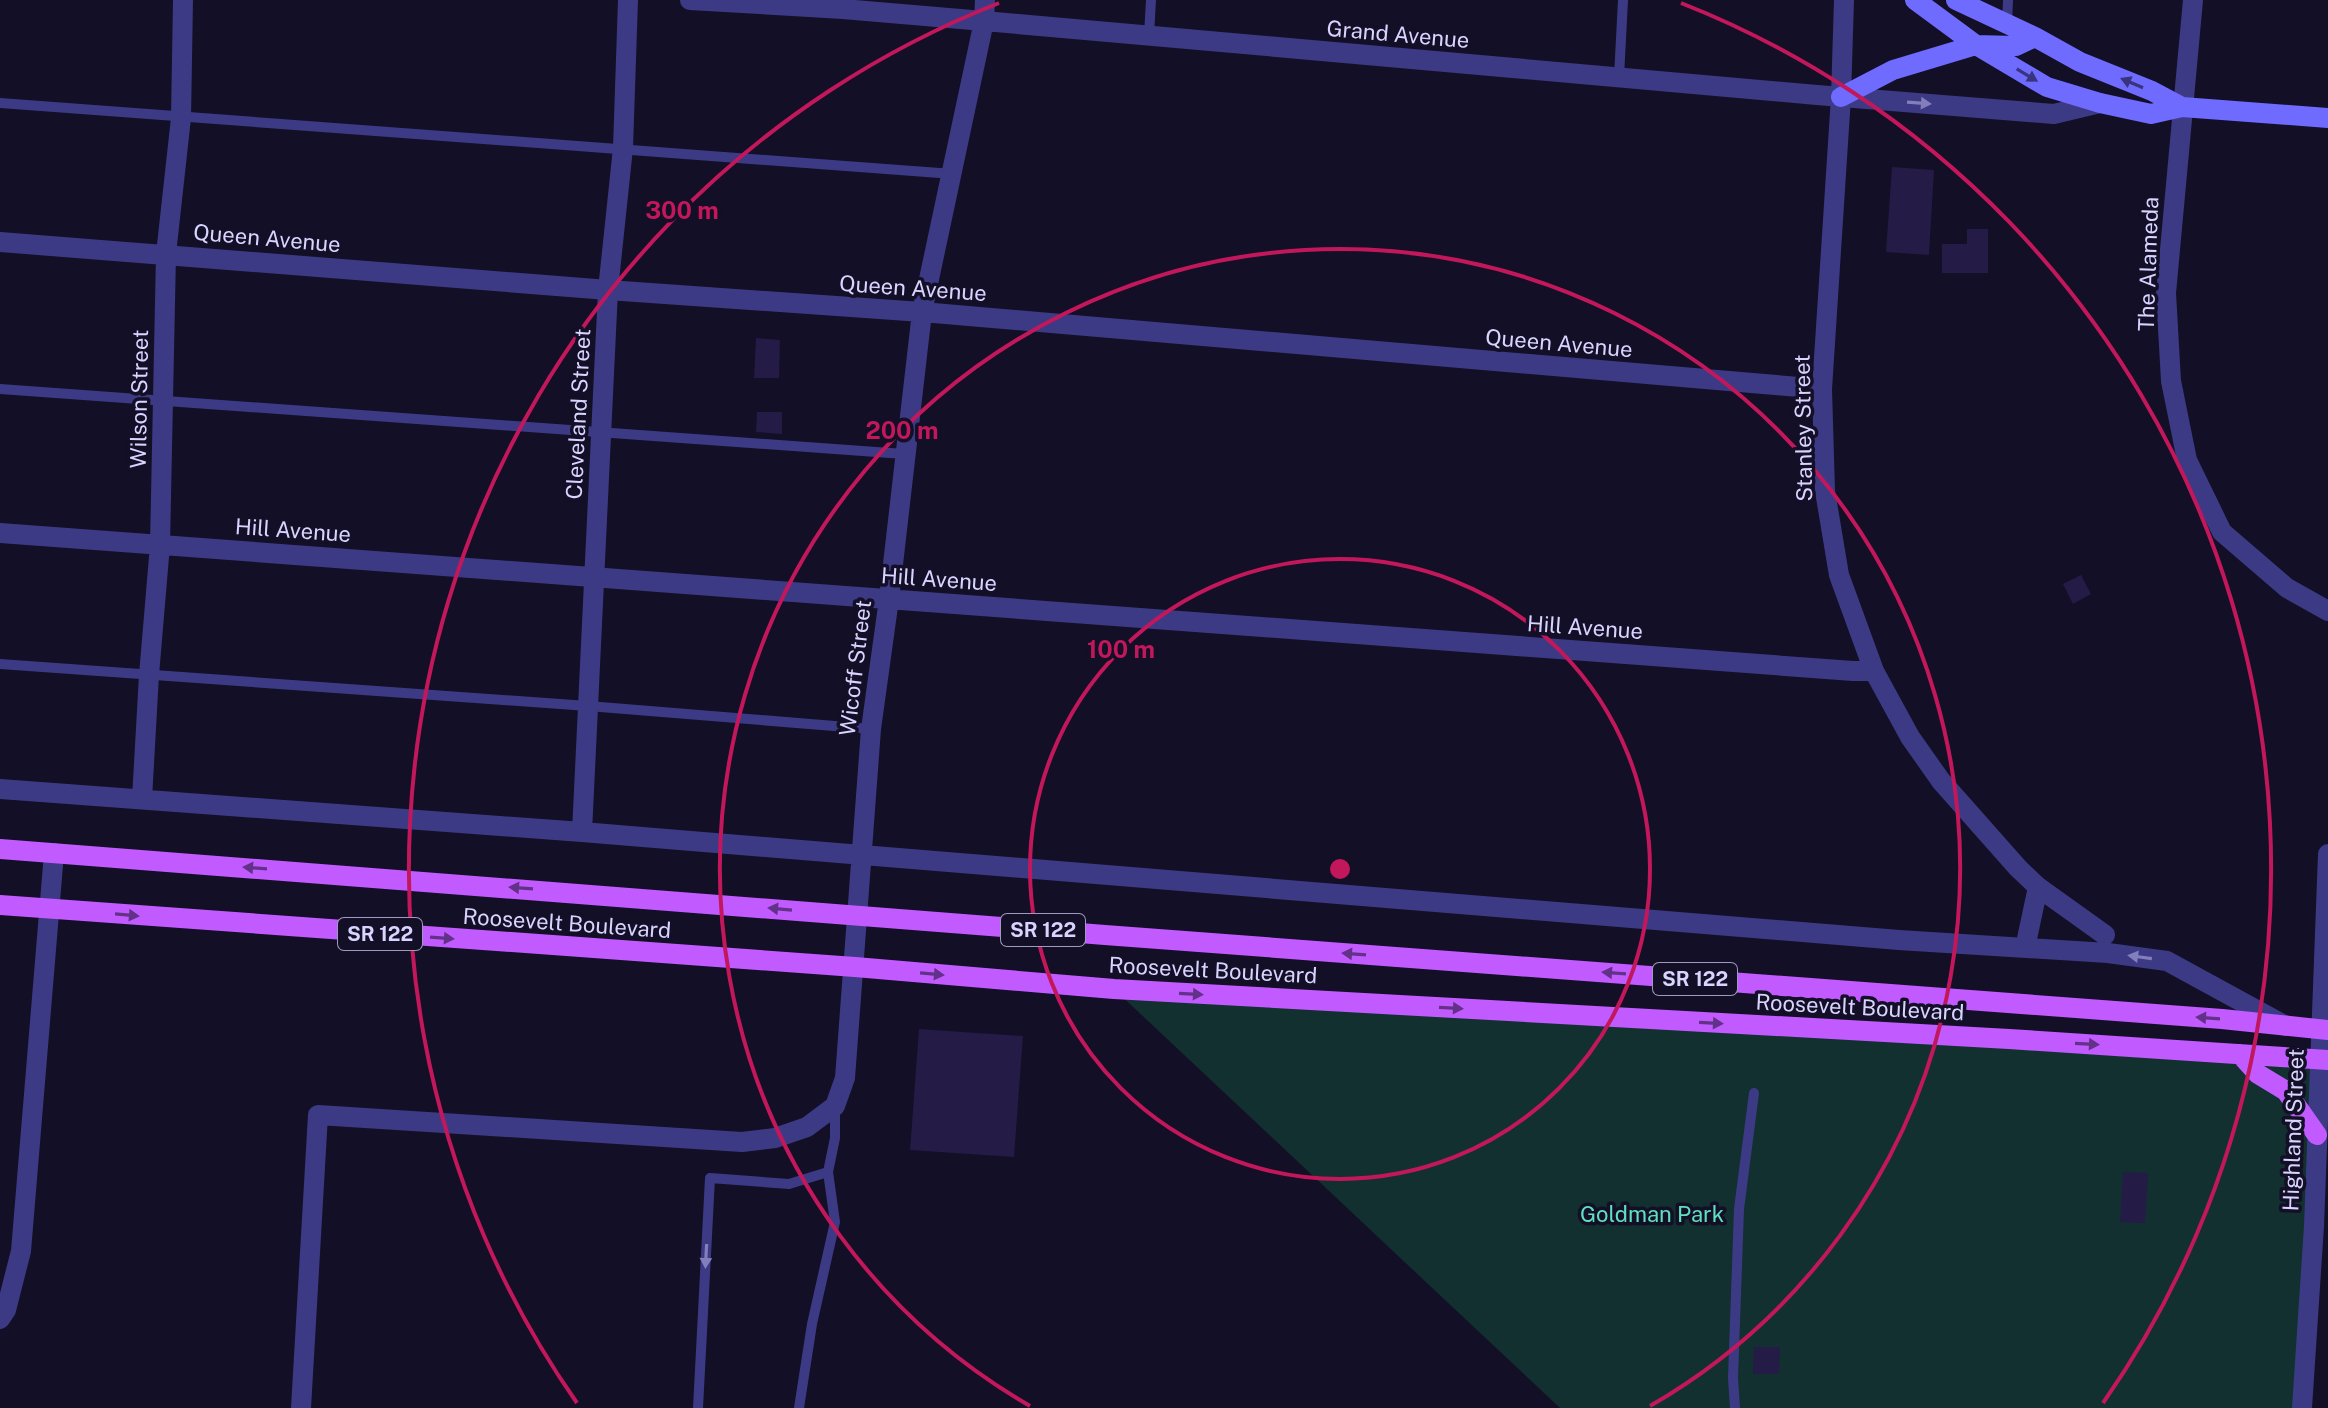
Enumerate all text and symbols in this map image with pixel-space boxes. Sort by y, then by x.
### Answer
street label: Grand Avenue [1326,15,1470,53]
one-way arrow [2016,67,2038,81]
one-way arrow [2120,76,2144,89]
one-way arrow [1907,97,1932,110]
text: 300 m [645,196,719,224]
street label: The Alameda [2133,196,2163,332]
street label: Queen Avenue [192,219,342,257]
street label: Queen Avenue [838,270,988,306]
street label: Queen Avenue [1484,324,1634,362]
street label: Cleveland Street [561,328,595,500]
street label: Wilson Street [125,329,153,469]
street label: Stanley Street [1789,354,1817,502]
text: 200 m [865,416,939,444]
street label: Hill Avenue [234,513,352,547]
street label: Hill Avenue [880,562,998,596]
street label: Wicoff Street [834,599,876,737]
street label: Hill Avenue [1526,610,1644,644]
text: 100 m [1087,635,1155,663]
centre of rings [1326,855,1354,883]
one-way arrow [242,861,267,874]
one-way arrow [508,881,533,894]
one-way arrow [767,902,792,915]
street label: Roosevelt Boulevard [462,903,672,943]
one-way arrow [115,909,140,922]
road number: SR 122 [1001,914,1085,946]
road number: SR 122 [338,918,422,950]
one-way arrow [430,932,455,945]
one-way arrow [1341,947,1366,960]
one-way arrow [2127,951,2152,963]
street label: Roosevelt Boulevard [1108,952,1318,988]
road number: SR 122 [1653,963,1737,995]
one-way arrow [1601,966,1626,979]
one-way arrow [920,967,945,980]
one-way arrow [1179,987,1204,1000]
street label: Roosevelt Boulevard [1755,989,1965,1025]
one-way arrow [1439,1002,1464,1015]
one-way arrow [2195,1011,2220,1024]
one-way arrow [1699,1016,1724,1029]
one-way arrow [2075,1038,2100,1051]
street label: Highland Street [2277,1048,2309,1212]
park label: Goldman Park [1580,1201,1724,1227]
one-way arrow [700,1244,713,1269]

